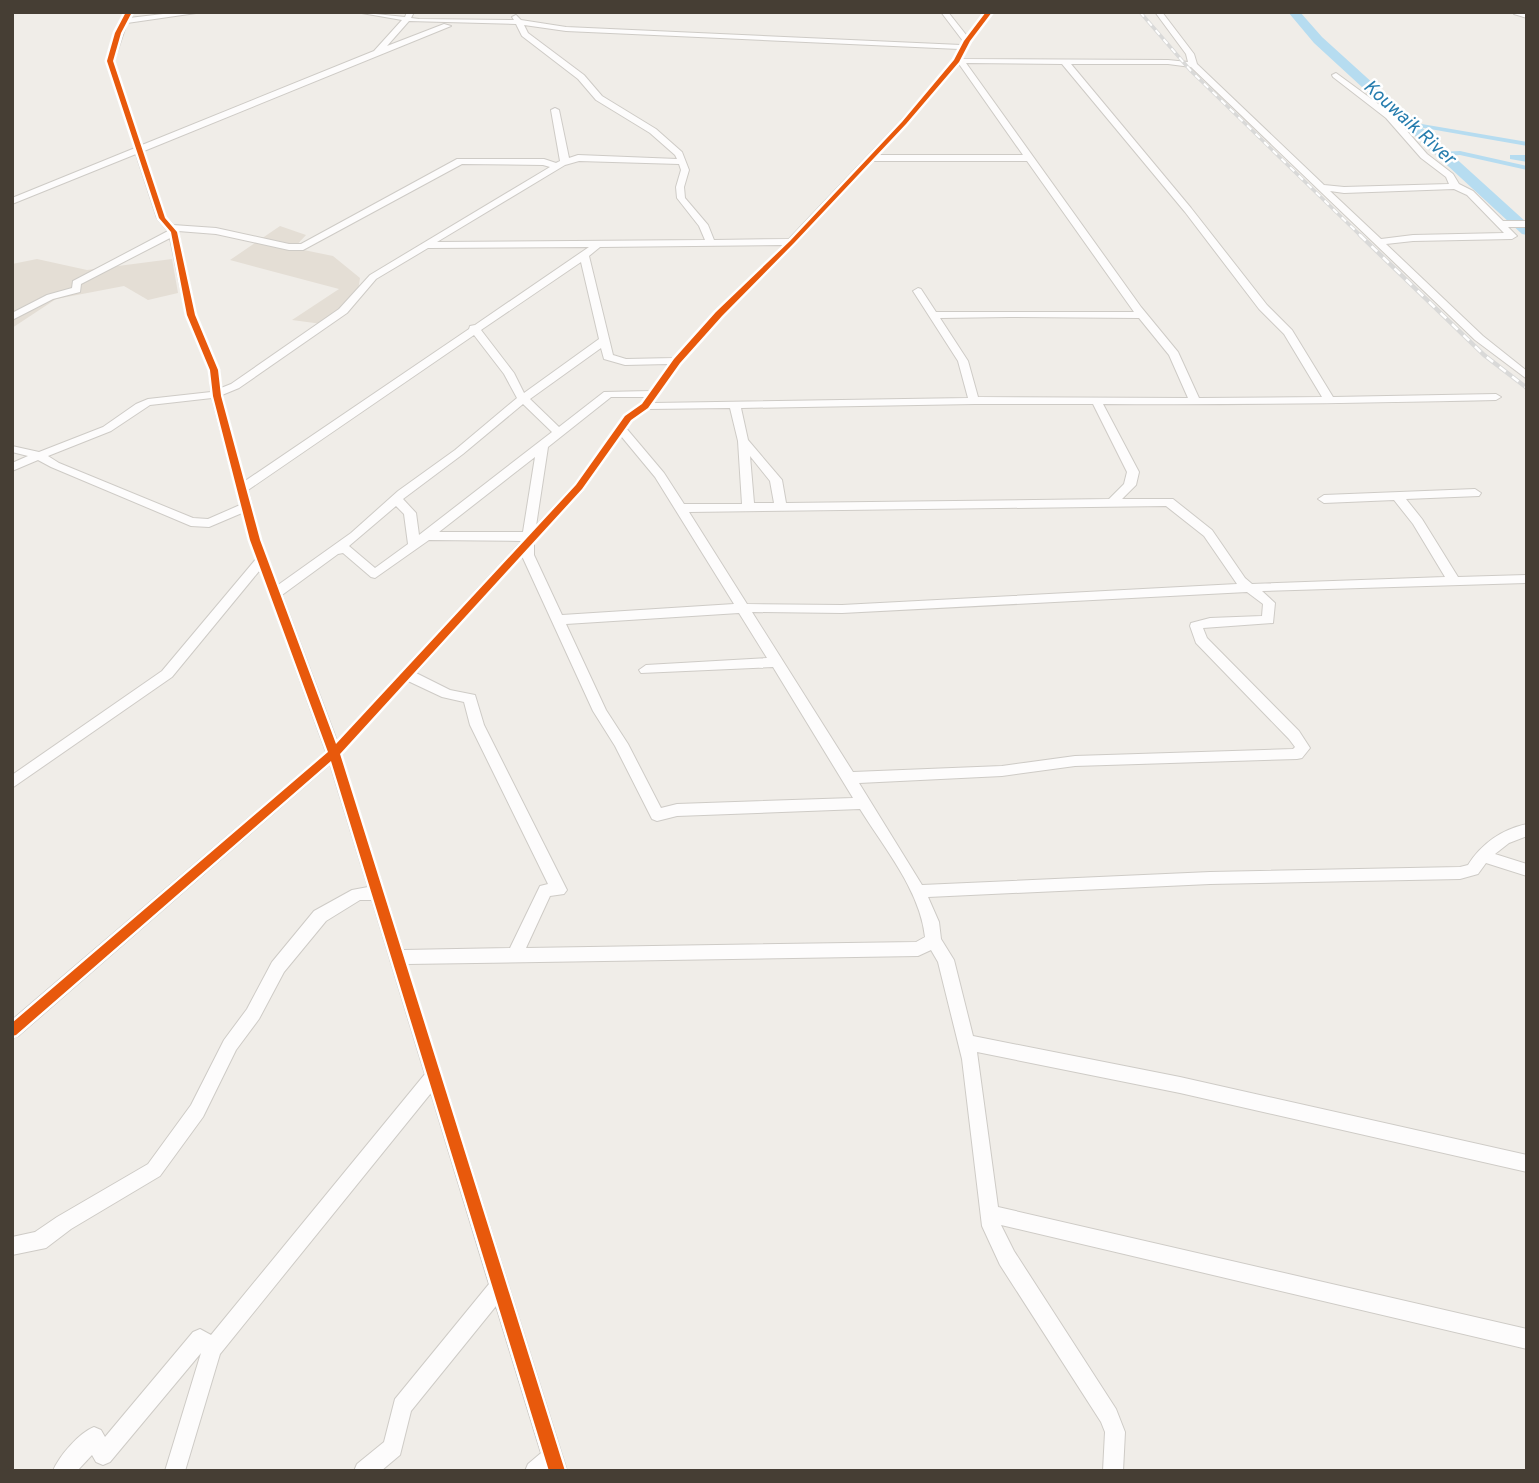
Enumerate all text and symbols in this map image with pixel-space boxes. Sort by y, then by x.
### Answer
water label: Kouwaik River [1358,75,1462,172]

